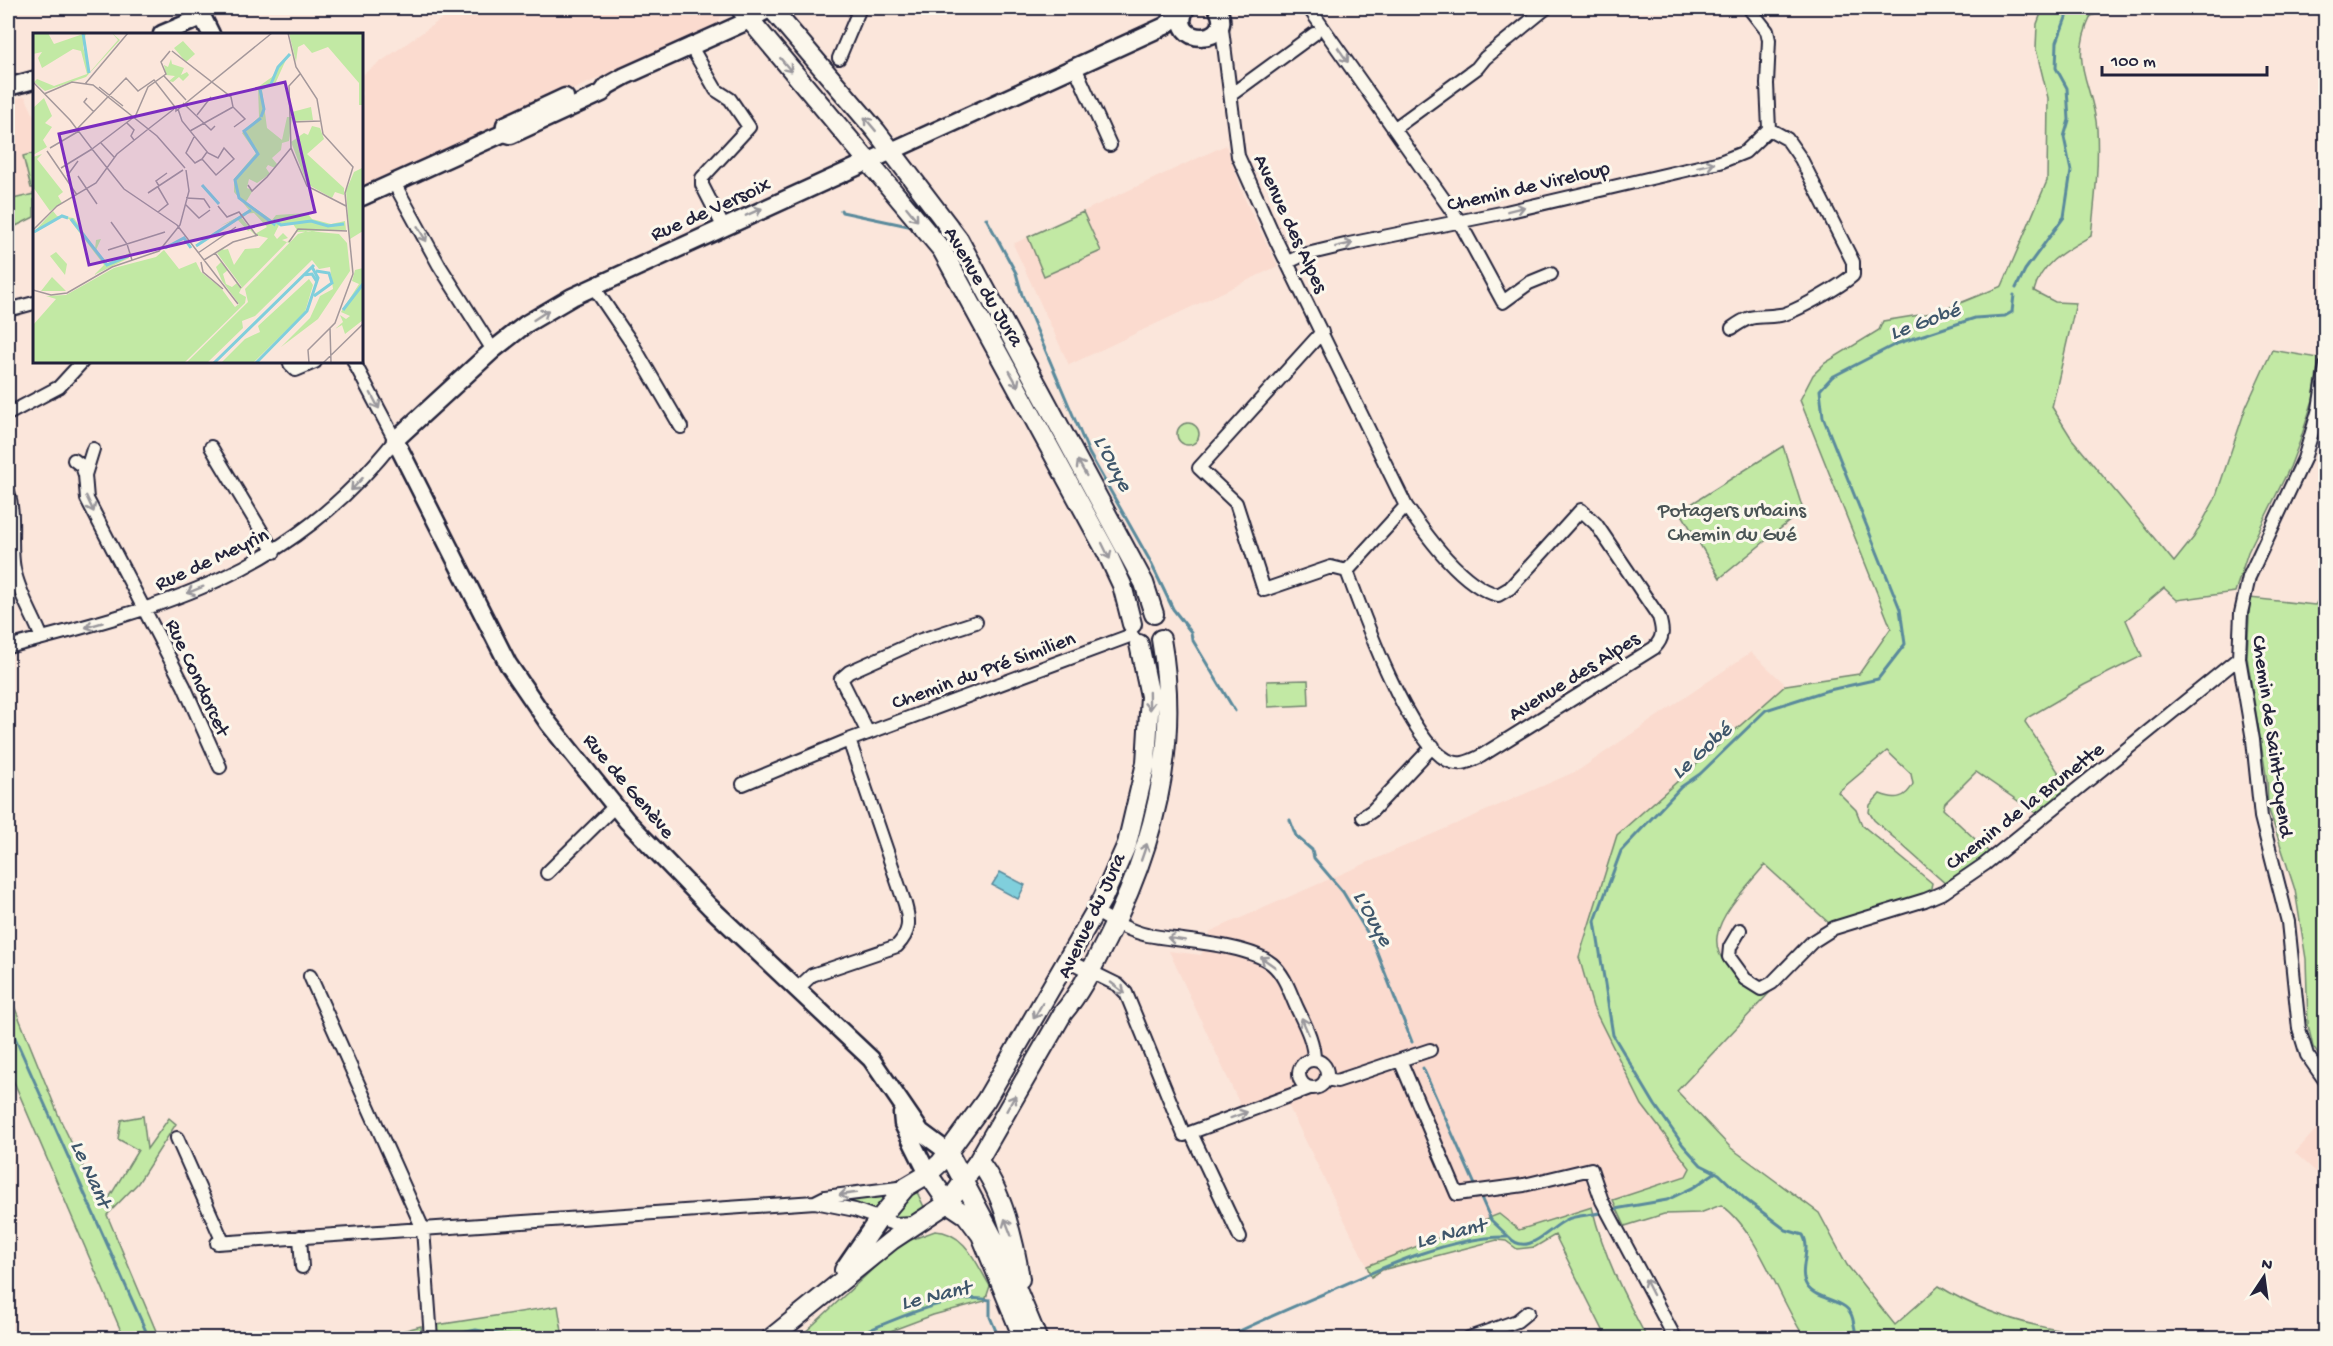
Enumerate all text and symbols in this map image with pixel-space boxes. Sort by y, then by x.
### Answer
inset map [33,33,363,363]
scale bar [2102,39,2267,77]
one-way arrow [1337,47,1349,63]
text: 100 m [2110,52,2156,73]
one-way arrow [779,57,793,72]
one-way arrow [864,117,877,133]
street label: Avenue des Alpes [1246,151,1332,299]
street label: Chemin de Vireloup [1445,157,1613,219]
one-way arrow [1696,159,1715,170]
street label: Rue de Versoix [647,174,775,249]
one-way arrow [1506,203,1525,215]
one-way arrow [905,205,918,221]
one-way arrow [744,206,762,217]
street label: Avenue du Jura [936,223,1028,353]
one-way arrow [416,225,428,242]
one-way arrow [1334,239,1353,251]
water label: Le Gobé [1887,298,1966,347]
one-way arrow [532,308,549,321]
one-way arrow [1008,370,1020,387]
one-way arrow [369,392,381,409]
water label: L'Ouye [1086,432,1138,498]
one-way arrow [1076,460,1087,478]
one-way arrow [350,477,364,492]
one-way arrow [85,495,97,513]
park label: Potagers urbains Chemin du Gué [1657,500,1807,549]
street label: Rue de Meyrin [152,524,273,598]
one-way arrow [1101,541,1113,559]
one-way arrow [186,585,205,596]
street label: Rue Condorcet [158,616,235,743]
one-way arrow [85,619,104,631]
street label: Chemin du Pré Similien [889,627,1079,717]
street label: Avenue des Alpes [1505,627,1646,728]
street label: Chemin de Saint-Oyend [2244,634,2297,841]
one-way arrow [1143,690,1155,710]
water label: Le Gobé [1667,717,1740,786]
street label: Rue de Genève [576,729,679,846]
street label: Chemin de la Brunette [1942,737,2111,877]
one-way arrow [1140,843,1151,862]
street label: Avenue du Jura [1053,849,1134,983]
water label: L'Ouye [1346,887,1398,953]
one-way arrow [1166,934,1186,945]
one-way arrow [1261,956,1277,968]
one-way arrow [1110,981,1126,994]
one-way arrow [1032,1002,1044,1019]
one-way arrow [1299,1017,1310,1035]
one-way arrow [1006,1095,1018,1112]
one-way arrow [1229,1109,1248,1120]
water label: Le Nant [63,1137,117,1216]
one-way arrow [838,1189,858,1200]
water label: Le Nant [1414,1213,1492,1256]
one-way arrow [1002,1218,1013,1236]
north arrow [2234,1247,2294,1307]
text: N [2259,1255,2274,1276]
water label: Le Nant [899,1275,977,1318]
one-way arrow [1642,1278,1654,1296]

